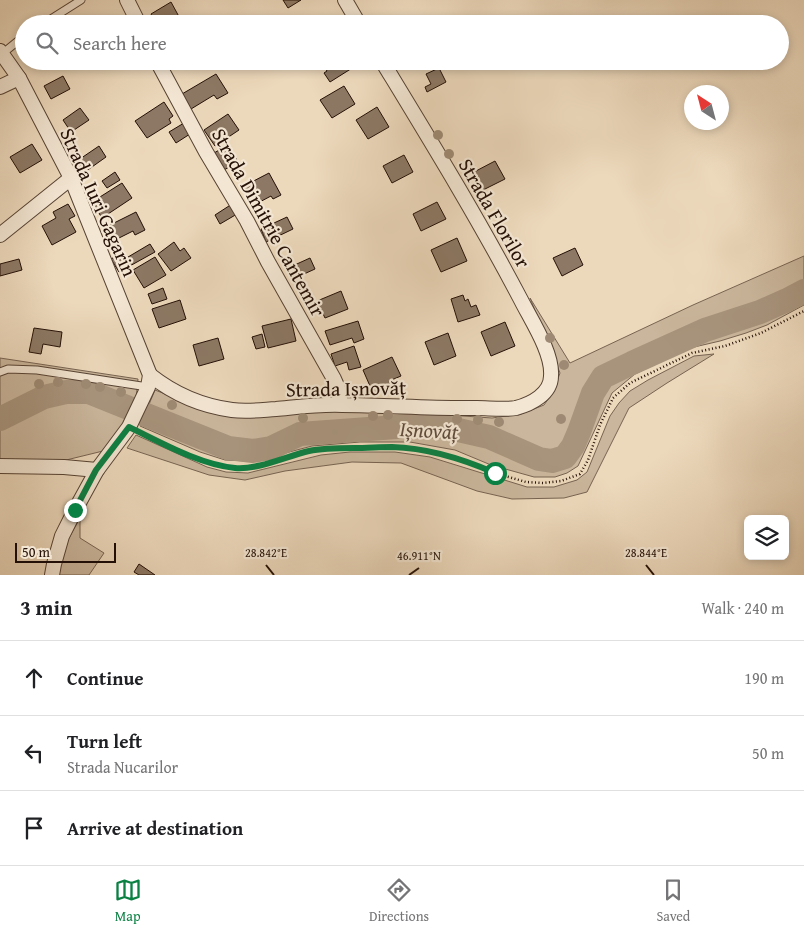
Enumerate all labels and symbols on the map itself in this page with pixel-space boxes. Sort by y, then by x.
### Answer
north arrow [684,85,729,130]
street label: Strada Dimitrie Cantemir [205,122,333,322]
street label: Strada Iuri Gagarin [53,123,145,281]
street label: Strada Florilor [452,153,538,273]
street label: Strada Ișnovăț [286,372,406,404]
water label: Ișnovăț [399,413,459,447]
route start [484,462,507,485]
route end [64,499,87,522]
scale bar [15,540,116,563]
text: 28.842°E [245,544,287,561]
text: 28.844°E [625,544,667,561]
text: 46.911°N [397,547,441,564]

